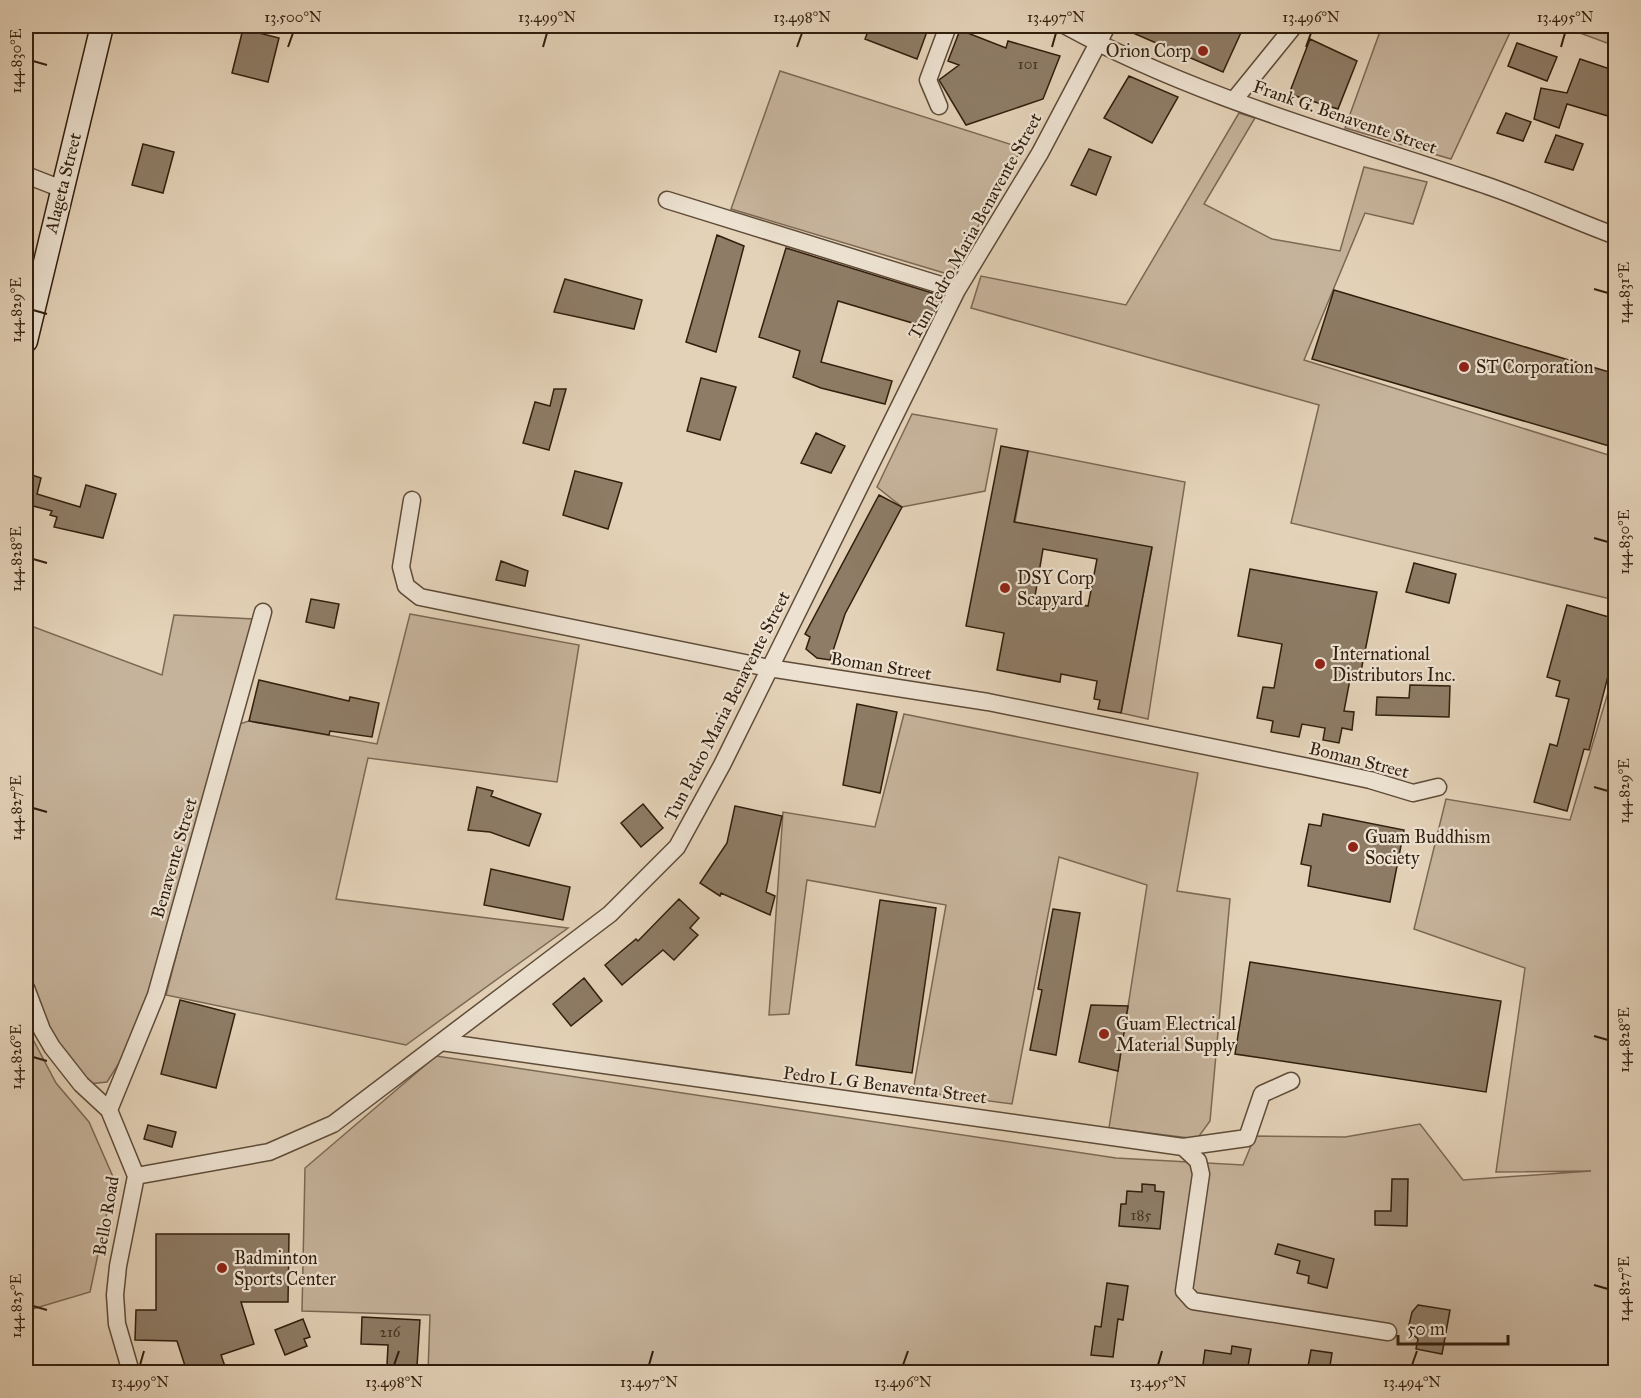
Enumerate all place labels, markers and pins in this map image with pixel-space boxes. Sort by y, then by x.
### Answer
place label: Orion Corp [1106,40,1191,62]
marker: Orion Corp [1196,44,1210,58]
place label: ST Corporation [1476,356,1594,378]
marker: ST Corporation [1457,360,1471,374]
place label: DSY Corp Scapyard [1017,567,1094,610]
marker: DSY Corp Scapyard [998,581,1012,595]
place label: International Distributors Inc. [1332,643,1456,686]
marker: International Distributors Inc. [1313,657,1327,671]
place label: Guam Buddhism Society [1365,826,1491,869]
marker: Guam Buddhism Society [1346,840,1360,854]
place label: Guam Electrical Material Supply [1116,1013,1236,1056]
marker: Guam Electrical Material Supply [1097,1027,1111,1041]
place label: Badminton Sports Center [234,1247,336,1290]
marker: Badminton Sports Center [215,1261,229,1275]

